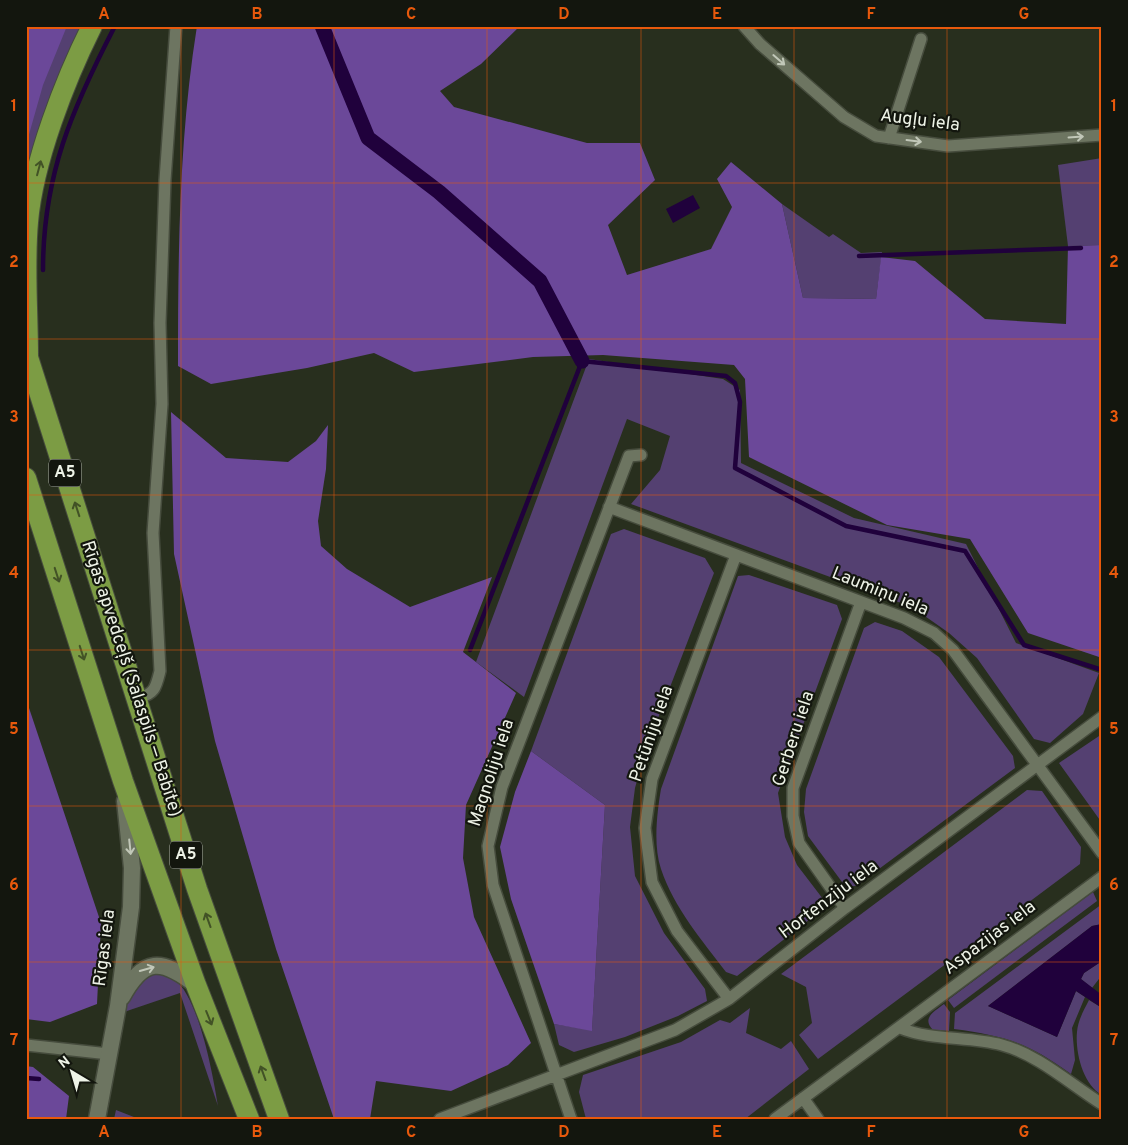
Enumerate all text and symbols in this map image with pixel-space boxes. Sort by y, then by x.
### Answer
text: A [98,5,110,25]
text: B [251,5,263,25]
text: C [406,5,416,25]
text: D [558,5,570,25]
text: E [712,5,722,25]
text: F [866,5,876,25]
text: G [1019,5,1029,25]
one-way arrow [772,55,785,66]
text: 1 [11,97,17,117]
text: 1 [1111,97,1117,117]
street label: Augļu iela [879,105,961,137]
one-way arrow [1068,132,1084,142]
one-way arrow [906,136,922,146]
one-way arrow [35,161,44,177]
text: 2 [9,253,19,273]
text: 2 [1109,253,1119,273]
text: 3 [9,408,19,428]
text: 3 [1109,408,1119,428]
road number: A5 [49,459,81,486]
one-way arrow [71,502,81,518]
street label: Rīgas apvedceļš (Salaspils — Babīte) [75,538,187,820]
street label: Laumiņu iela [828,562,932,622]
text: 4 [9,564,19,584]
text: 4 [1109,564,1119,584]
one-way arrow [53,566,62,582]
one-way arrow [78,645,87,661]
street label: Petūniju iela [625,683,679,785]
street label: Gerberu iela [768,688,820,790]
street label: Magnoliju iela [464,716,520,830]
text: 5 [9,720,19,740]
text: 5 [1109,720,1119,740]
one-way arrow [125,839,135,855]
road number: A5 [170,842,202,868]
street label: Hortenziju iela [775,855,883,945]
text: 6 [9,876,19,896]
text: 6 [1109,876,1119,896]
street label: Aspazijas iela [939,896,1041,980]
street label: Rīgas iela [89,908,121,988]
one-way arrow [203,913,212,928]
one-way arrow [138,964,154,974]
one-way arrow [205,1010,214,1025]
text: 7 [10,1031,18,1051]
text: 7 [1110,1031,1118,1051]
north arrow [48,1048,98,1098]
text: N [56,1053,74,1073]
one-way arrow [258,1066,267,1081]
text: A [98,1123,110,1143]
text: B [251,1123,263,1143]
text: C [406,1123,416,1143]
text: D [558,1123,570,1143]
text: E [712,1123,722,1143]
text: F [866,1123,876,1143]
text: G [1019,1123,1029,1143]

